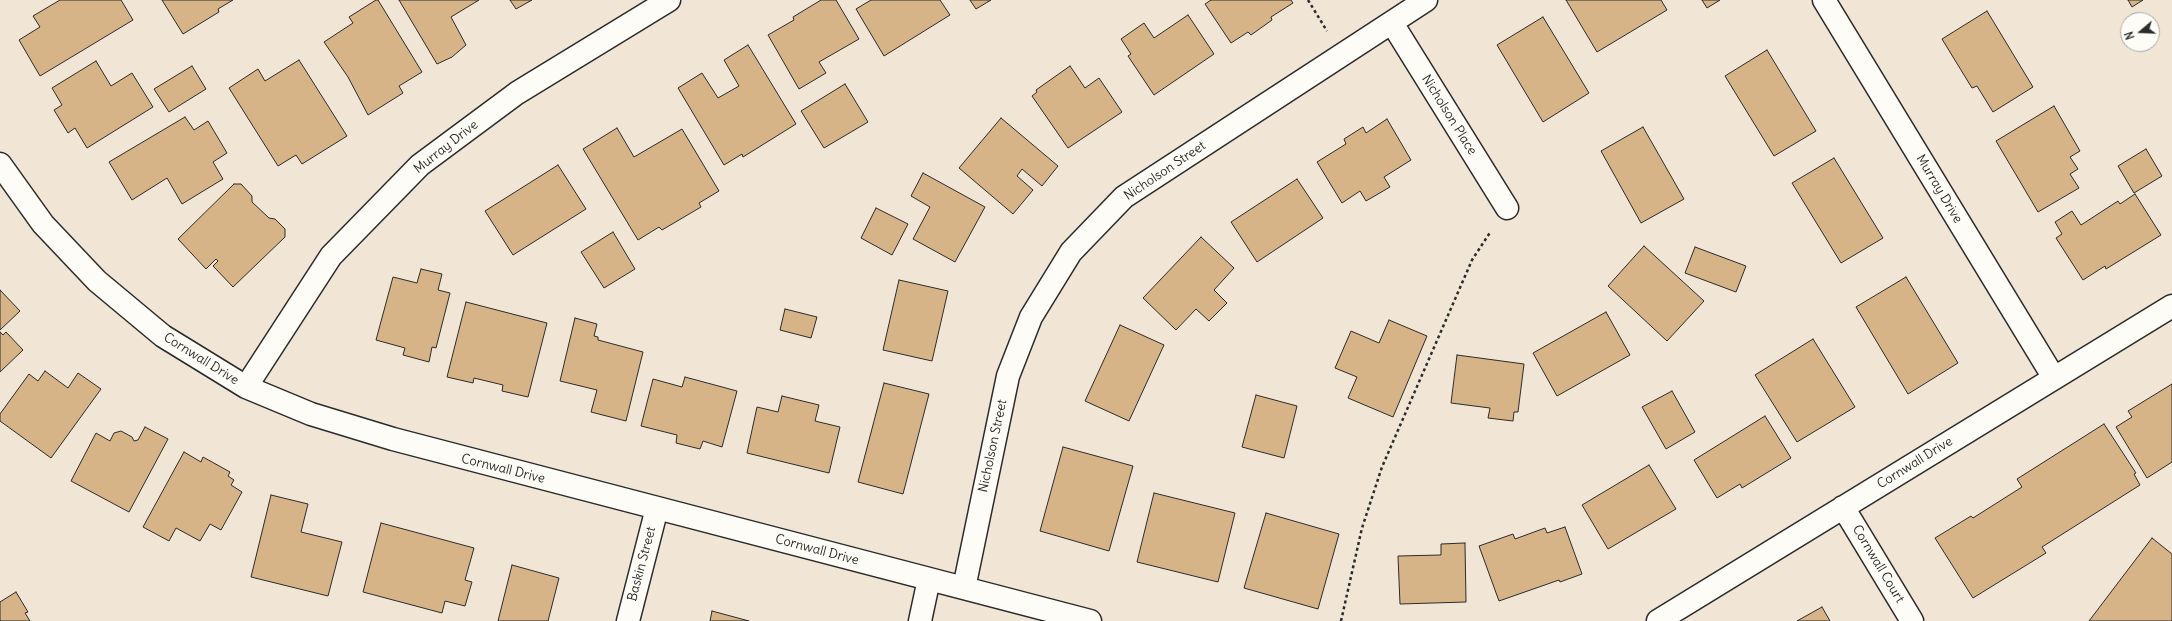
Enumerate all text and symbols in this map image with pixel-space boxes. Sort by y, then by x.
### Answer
north arrow [2120,12,2160,52]
text: N [2122,30,2137,41]
street label: Nicholson Place [1418,72,1480,158]
street label: Murray Drive [411,117,481,177]
street label: Nicholson Street [1121,138,1209,204]
street label: Murray Drive [1912,152,1966,226]
street label: Cornwall Drive [160,330,242,388]
street label: Nicholson Street [976,398,1010,494]
street label: Cornwall Drive [1874,434,1956,492]
street label: Cornwall Drive [459,451,547,487]
street label: Cornwall Court [1849,522,1907,606]
street label: Baskin Street [625,525,659,603]
street label: Cornwall Drive [774,531,860,569]

